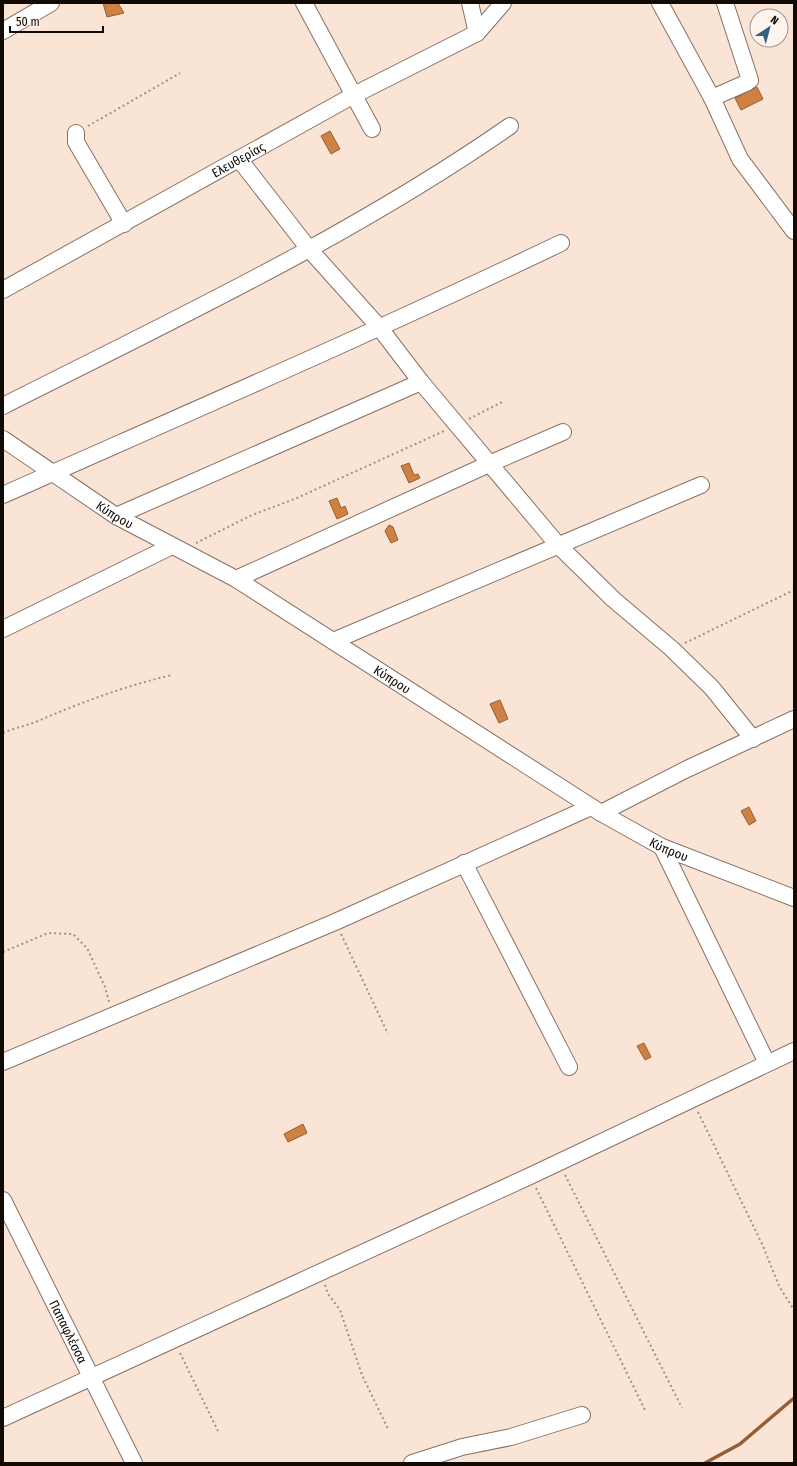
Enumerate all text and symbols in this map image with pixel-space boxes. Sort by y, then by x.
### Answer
scale bar [10,8,103,34]
north arrow [749,8,789,48]
text: N [768,13,781,28]
text: 50 m [16,15,40,29]
street label: Ελευθερίας [209,138,268,180]
street label: Κύπρου [94,497,136,531]
street label: Κύπρου [371,662,414,697]
street label: Κύπρου [647,834,690,864]
street label: Παπαφλέσσα [47,1297,91,1366]

